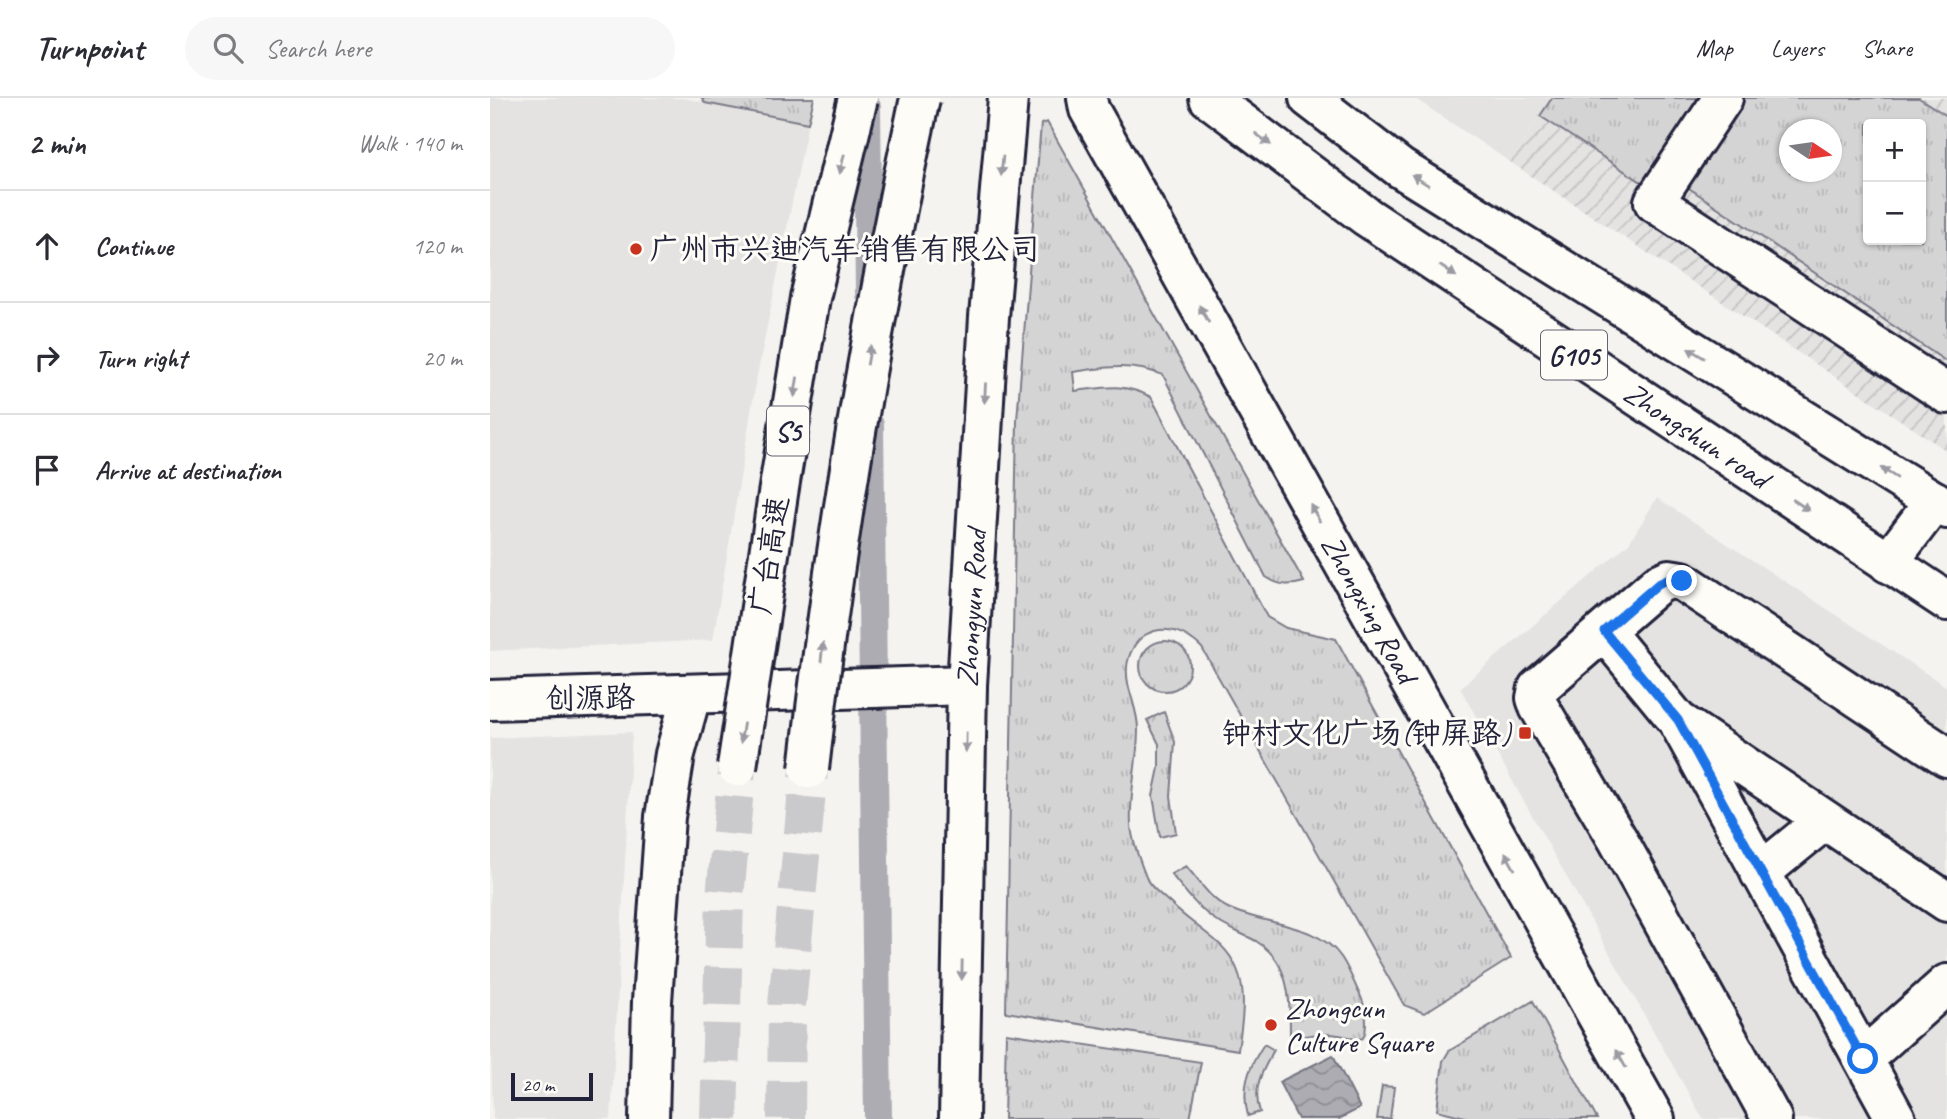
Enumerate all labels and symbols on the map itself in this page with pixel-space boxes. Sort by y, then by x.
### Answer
north arrow [1779,119,1842,182]
one-way arrow [1254,132,1272,146]
one-way arrow [836,153,847,175]
one-way arrow [996,155,1007,177]
one-way arrow [1411,174,1430,187]
place label: 广州市兴迪汽车销售有限公司 [650,230,1040,268]
marker: 广州市兴迪汽车销售有限公司 [628,241,644,257]
one-way arrow [1439,264,1457,278]
one-way arrow [1198,305,1210,324]
road number: G105 [1541,330,1607,380]
one-way arrow [863,344,874,366]
one-way arrow [1687,346,1706,359]
street label: Zhongshun road [1617,373,1780,499]
one-way arrow [790,376,801,398]
one-way arrow [979,382,990,404]
road number: S5 [767,406,809,456]
one-way arrow [1880,467,1899,480]
street label: 广台高速 [741,493,797,617]
one-way arrow [1791,499,1811,512]
one-way arrow [1309,503,1321,523]
street label: Zhongyun Road [948,524,996,688]
street label: Zhongxing Road [1313,528,1428,693]
route end [1666,565,1697,596]
one-way arrow [817,641,828,663]
street label: 创源路 [545,678,635,718]
place label: 钟村文化广场(钟屏路) [1221,714,1513,752]
one-way arrow [736,722,747,744]
marker: 钟村文化广场(钟屏路) [1517,725,1533,741]
one-way arrow [960,732,972,754]
one-way arrow [1504,851,1516,871]
one-way arrow [956,959,968,981]
place label: Zhongcun Culture Square [1285,989,1435,1061]
marker: Zhongcun Culture Square [1263,1017,1279,1033]
route start [1847,1043,1878,1074]
one-way arrow [1615,1050,1627,1069]
scale bar [511,1070,593,1102]

